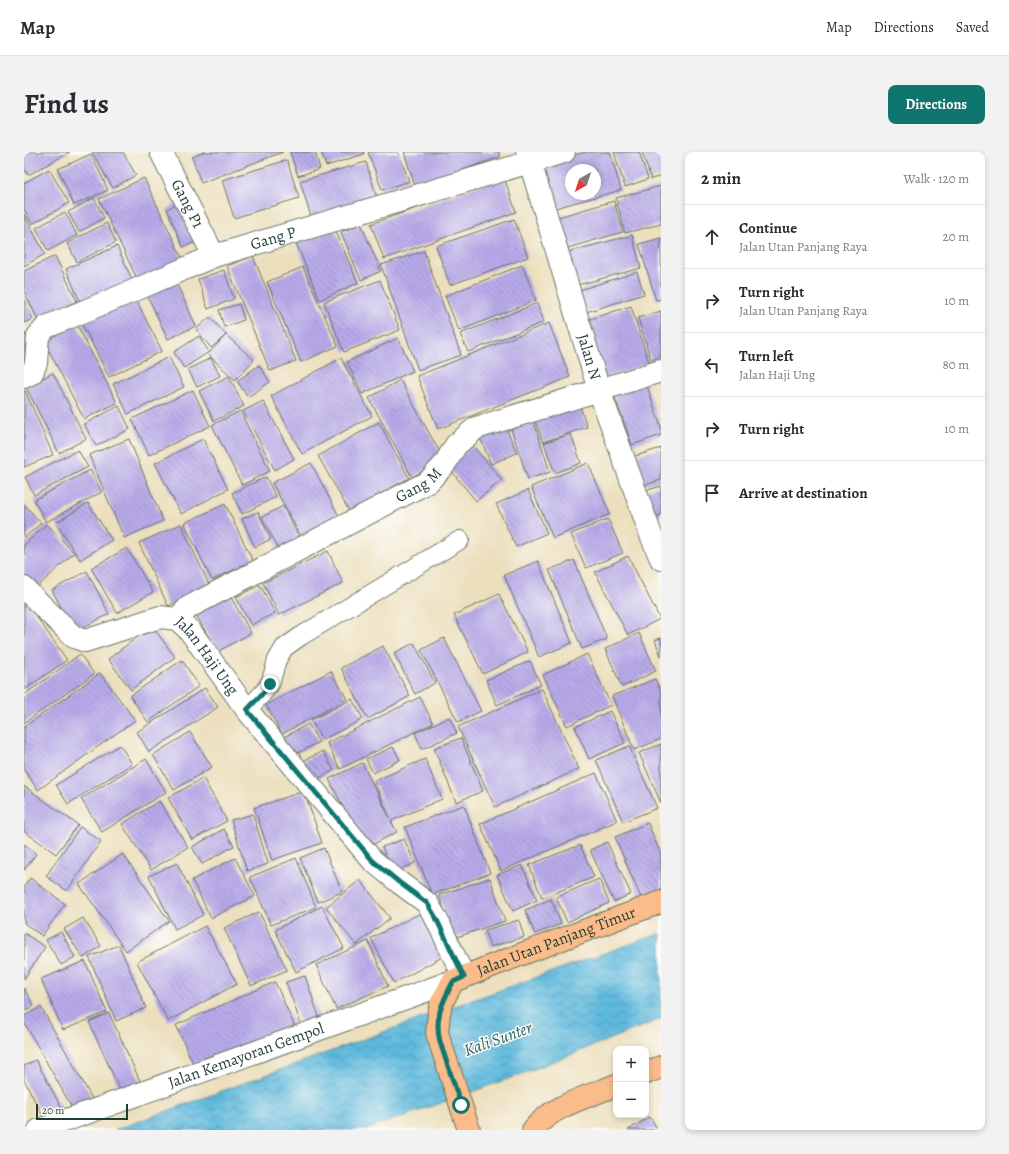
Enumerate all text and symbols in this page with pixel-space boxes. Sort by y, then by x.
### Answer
text: Map [20,15,55,41]
text: Map [826,18,852,37]
text: Directions [874,18,934,37]
text: Saved [956,18,989,37]
text: Find us [24,85,109,123]
button: Directions [888,85,985,124]
north arrow [565,164,601,200]
text: 2 min [701,167,741,190]
text: Walk · 120 m [904,170,969,187]
street label: Gang P1 [166,175,209,232]
text: Continue [739,218,797,238]
street label: Gang P [248,221,299,256]
icon: ahead [701,226,723,248]
text: 20 m [943,228,969,245]
text: Jalan Utan Panjang Raya [739,238,868,255]
text: Turn right [739,282,804,302]
icon: right [701,290,723,312]
text: 10 m [944,292,969,309]
text: Jalan Utan Panjang Raya [739,302,868,319]
street label: Jalan N [572,331,606,383]
text: Turn left [739,346,794,366]
icon: left [701,354,723,376]
text: 80 m [942,356,969,373]
text: Jalan Haji Ung [739,366,815,383]
icon: right [701,418,723,440]
text: Turn right [739,419,804,439]
text: 10 m [944,420,969,437]
street label: Gang M [391,463,447,508]
icon: arrive [701,482,723,504]
text: Arrive at destination [739,483,868,503]
street label: Jalan Haji Ung [170,611,244,700]
route end [261,675,279,693]
street label: Jalan Utan Panjang Timur [474,901,639,982]
water label: Kali Sunter [461,1016,536,1062]
street label: Jalan Kemayoran Gempol [165,1017,327,1094]
map controls [613,1046,649,1118]
button: + [613,1046,649,1082]
button: − [613,1082,649,1118]
route start [452,1096,470,1114]
scale bar [36,1102,128,1121]
text: 20 m [42,1103,64,1118]

